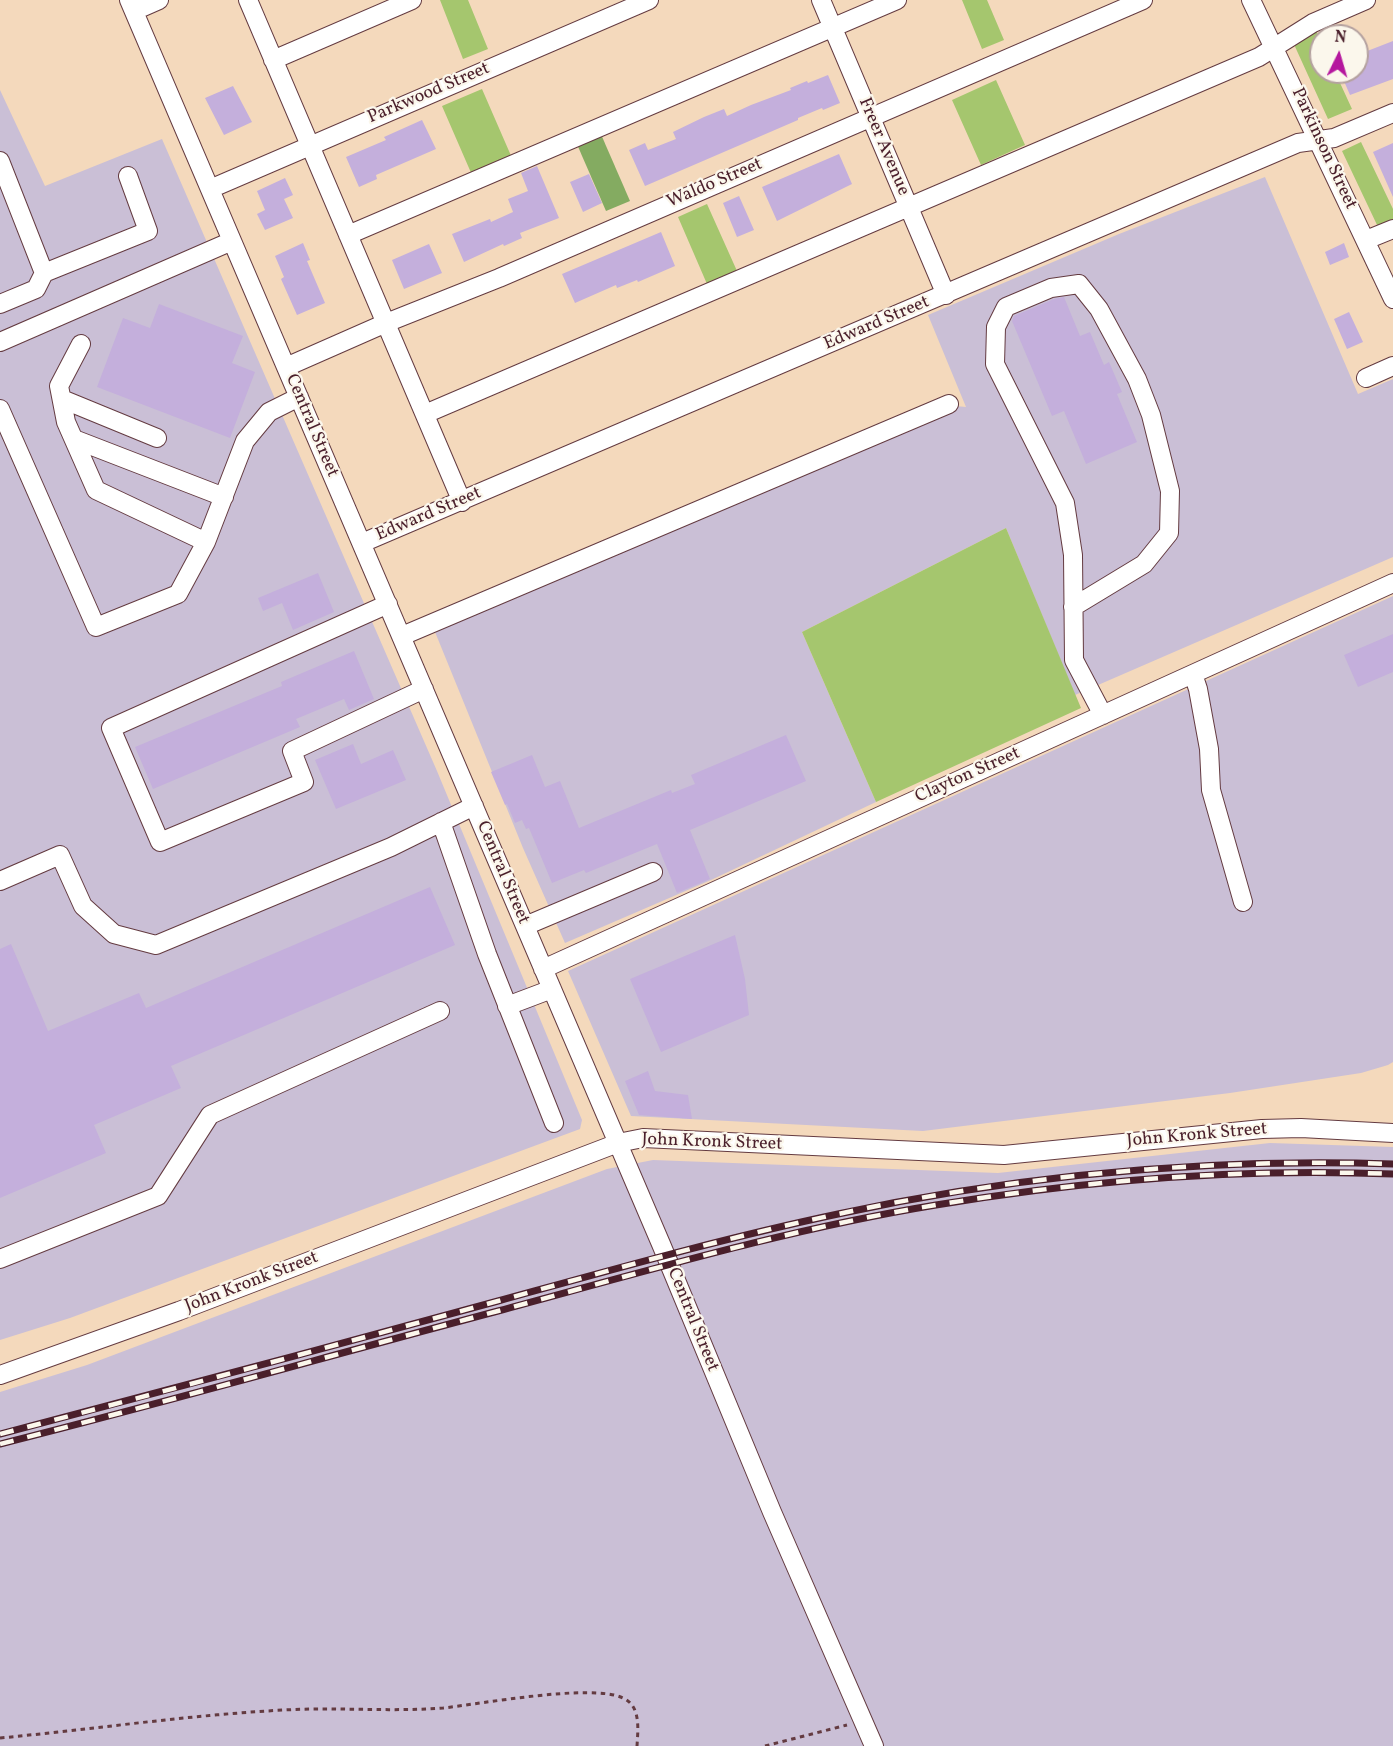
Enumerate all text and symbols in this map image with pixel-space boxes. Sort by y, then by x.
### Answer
north arrow [1309,24,1369,84]
text: N [1334,27,1347,50]
street label: Parkwood Street [365,59,493,129]
street label: Parkinson Street [1285,85,1361,213]
street label: Freer Avenue [853,95,913,199]
street label: Waldo Street [664,154,766,214]
street label: Edward Street [821,292,933,356]
street label: Central Street [280,371,342,481]
street label: Edward Street [373,483,485,547]
street label: Clayton Street [912,743,1024,809]
street label: Central Street [471,818,533,928]
street label: John Kronk Street [1126,1119,1268,1153]
street label: John Kronk Street [641,1130,783,1156]
street label: John Kronk Street [182,1248,322,1318]
street label: Central Street [661,1265,723,1375]

